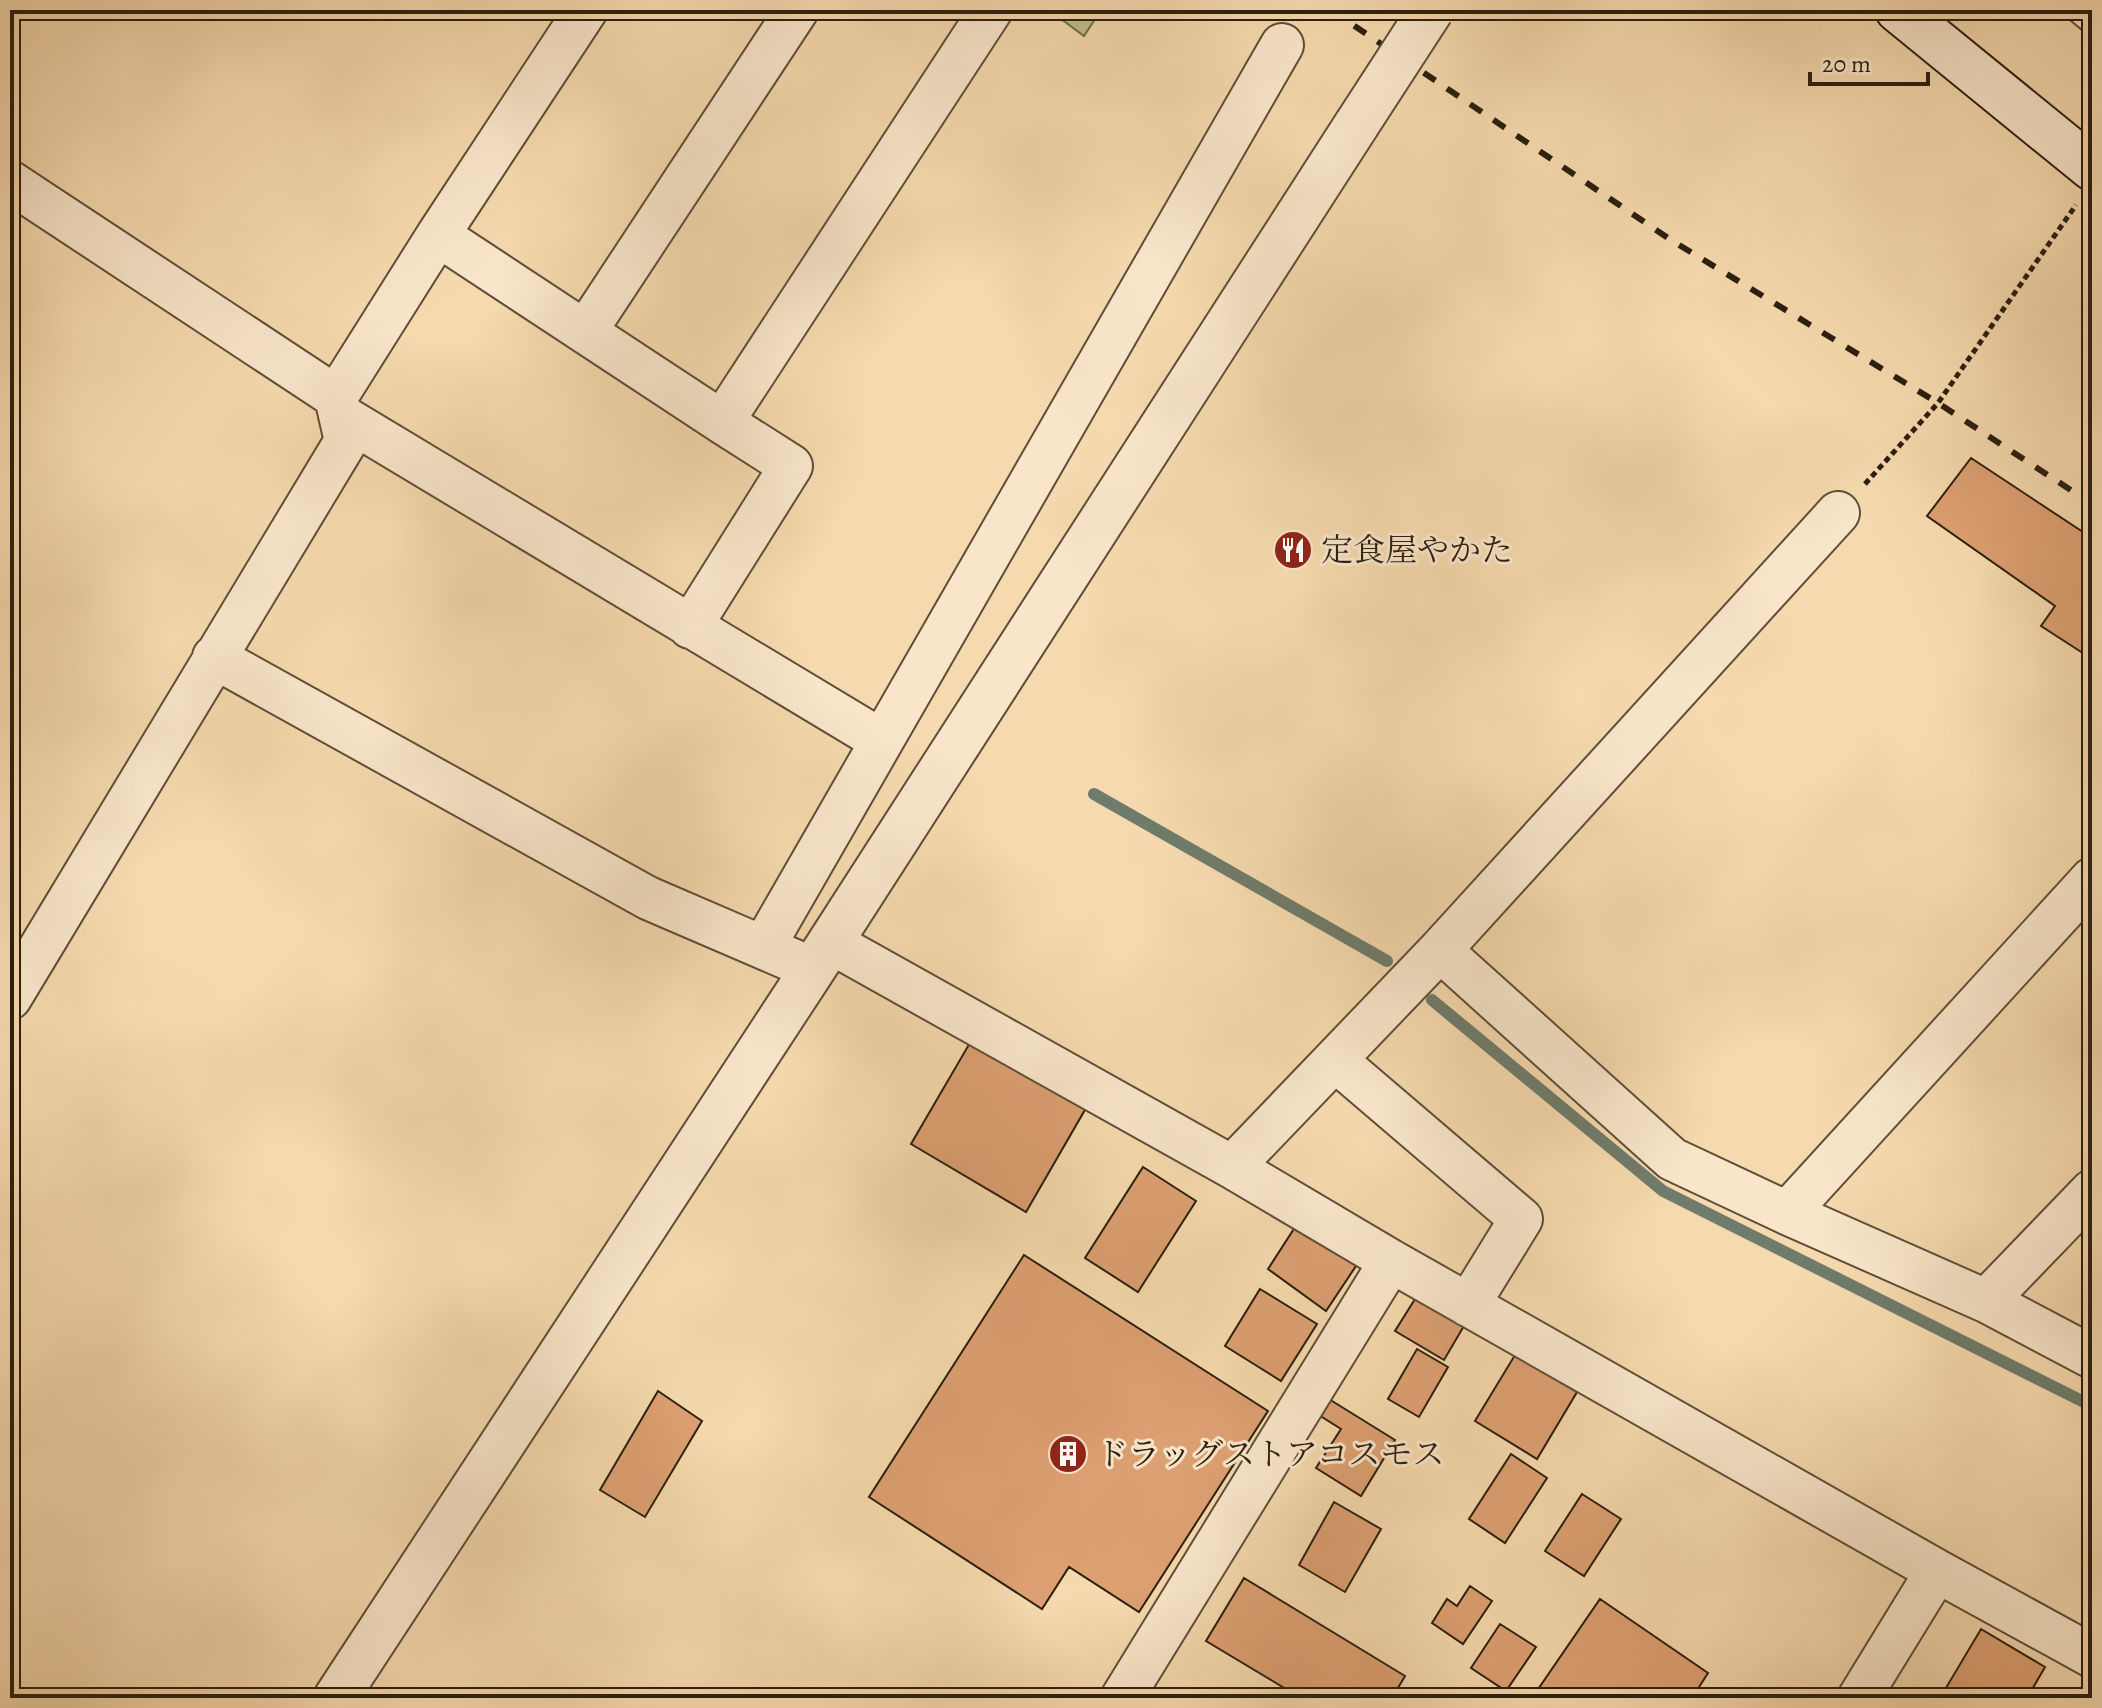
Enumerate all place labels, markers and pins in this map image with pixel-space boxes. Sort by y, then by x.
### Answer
place label: 定食屋やかた [1321,528,1513,572]
restaurant icon: 定食屋やかた [1272,529,1314,571]
place label: ドラッグストアコスモス [1096,1432,1444,1476]
building icon: ドラッグストアコスモス [1047,1433,1089,1475]

